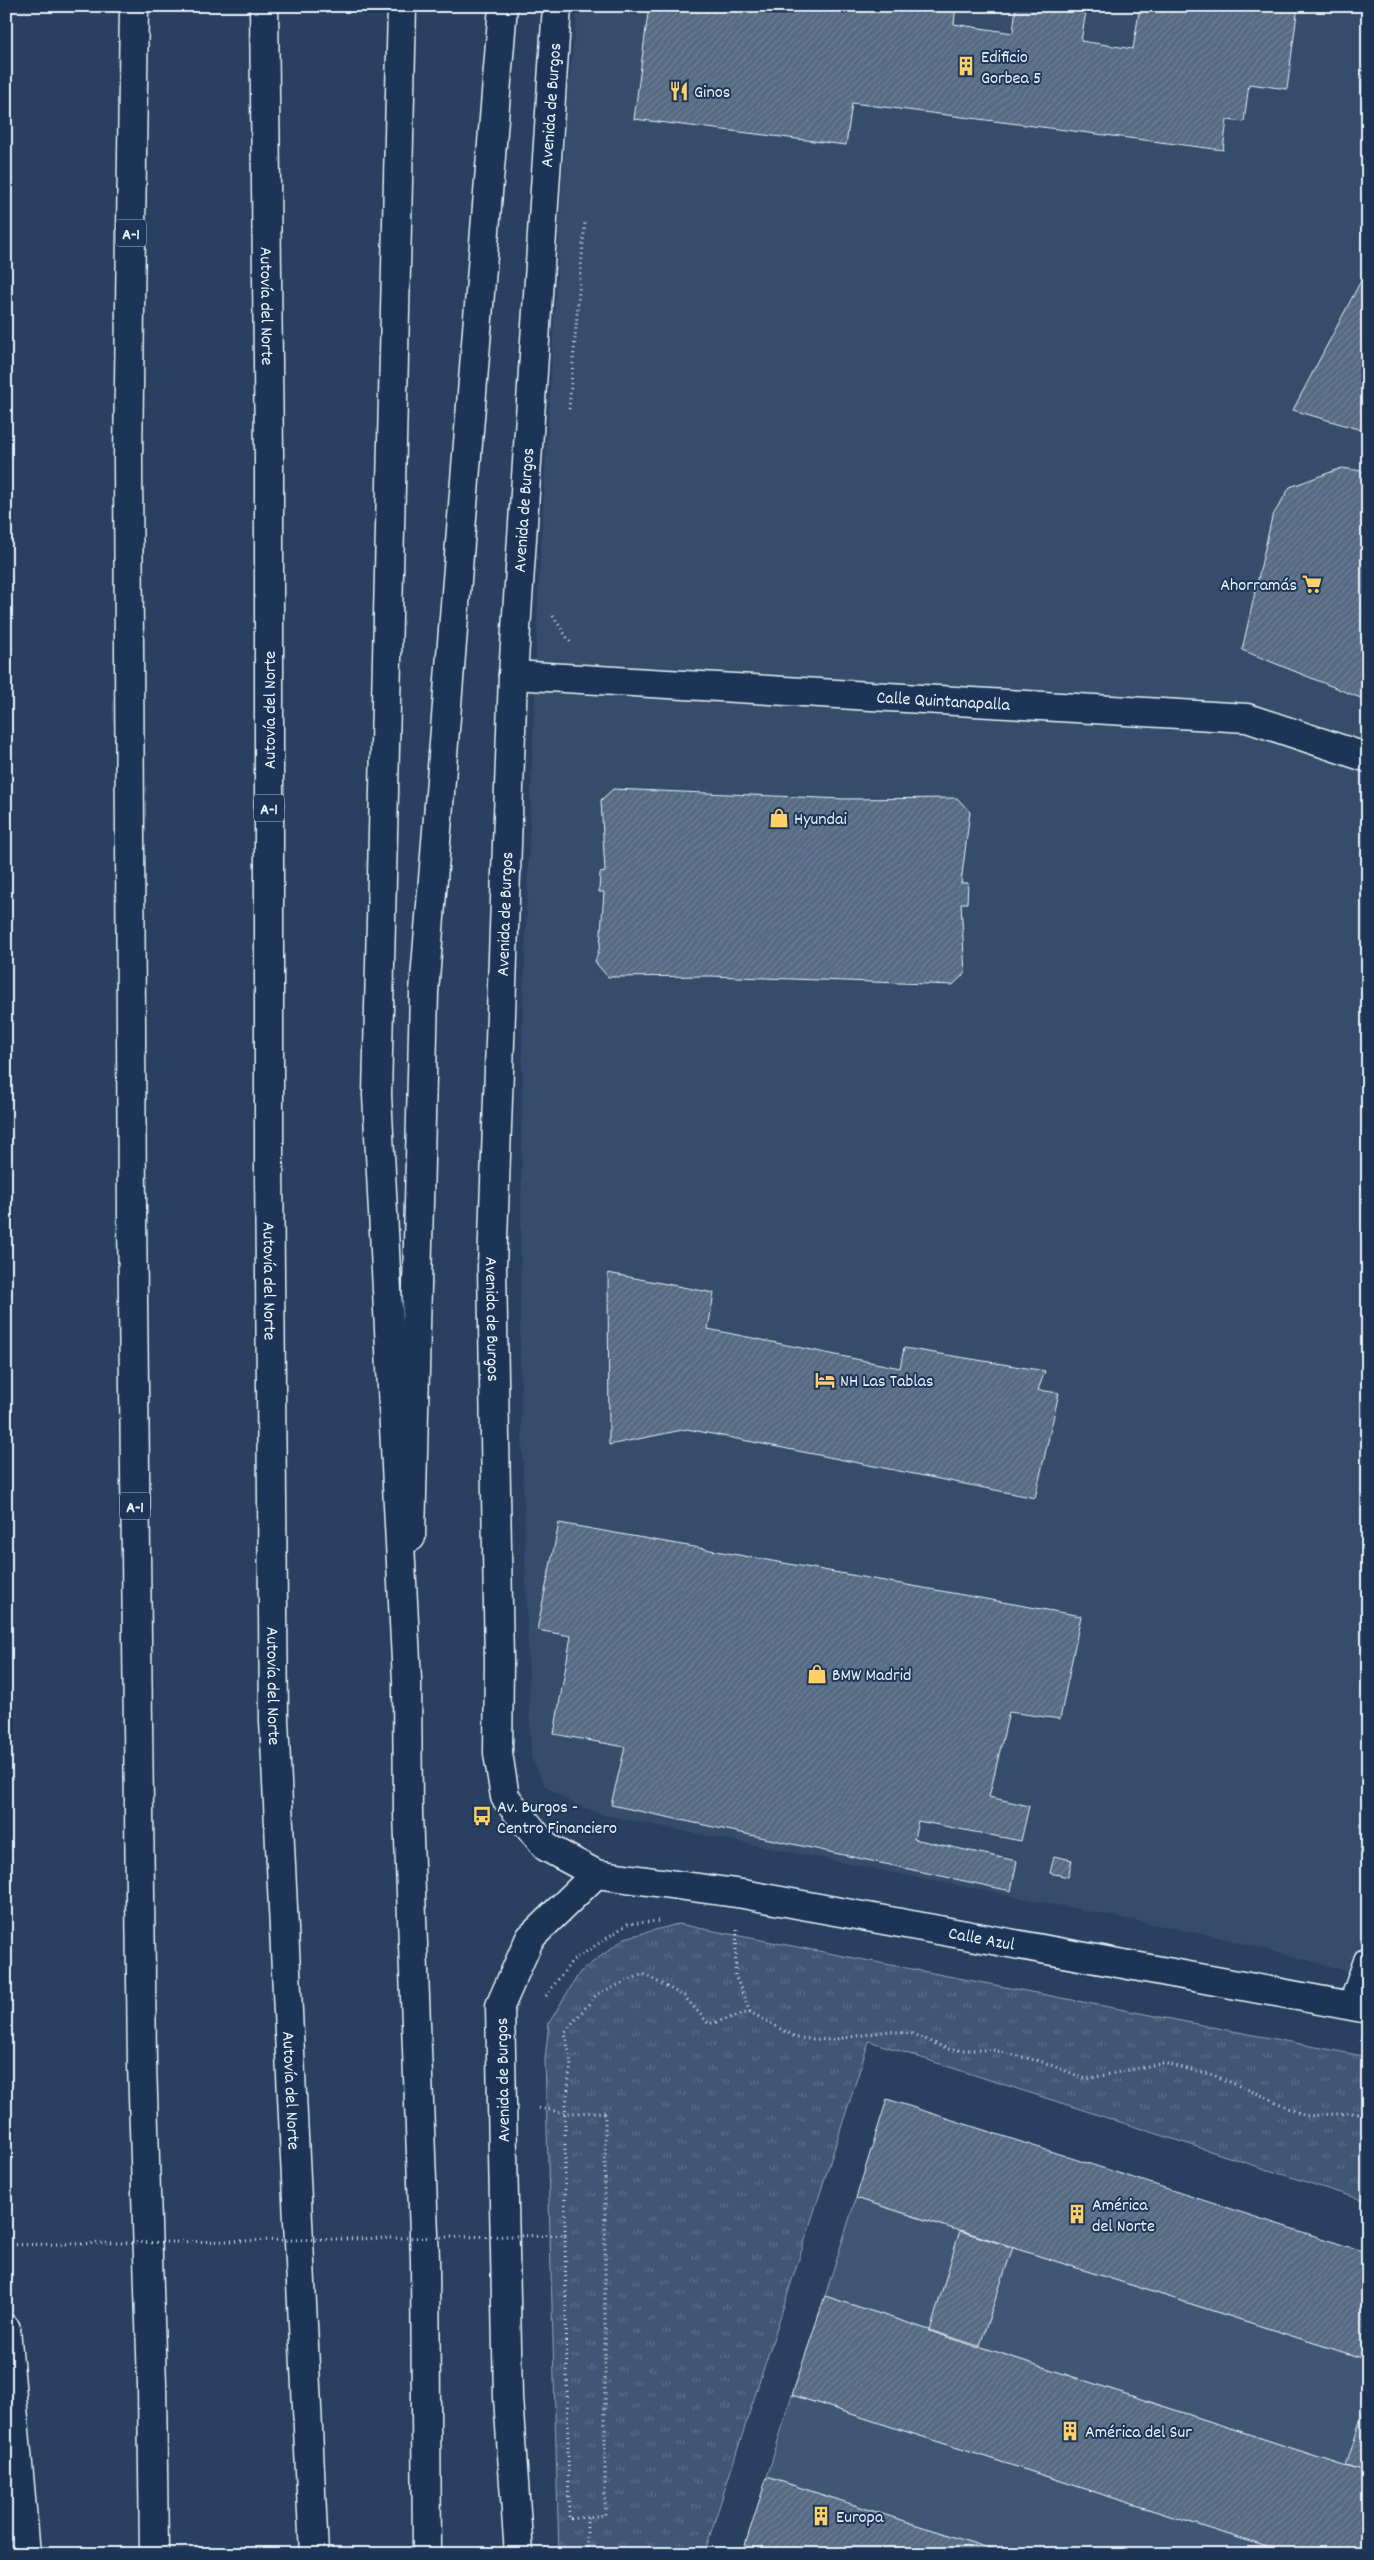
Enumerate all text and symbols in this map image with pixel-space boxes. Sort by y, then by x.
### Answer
street label: Avenida de Burgos [536,42,569,168]
place label: Edificio Gorbea 5 [981,46,1041,92]
building icon: Edificio Gorbea 5 [955,55,977,77]
restaurant icon: Ginos [668,80,690,102]
place label: Ginos [694,81,730,106]
road number: A-1 [116,220,146,247]
street label: Autovía del Norte [252,247,278,366]
street label: Avenida de Burgos [509,447,542,573]
supermarket icon: Ahorramás [1301,573,1323,595]
place label: Ahorramás [1220,574,1297,599]
street label: Autovía del Norte [259,651,284,769]
street label: Calle Quintanapalla [876,686,1011,719]
road number: A-1 [254,794,284,821]
shop icon: Hyundai [768,807,790,829]
place label: Hyundai [794,808,847,833]
street label: Avenida de Burgos [492,851,521,977]
street label: Autovía del Norte [255,1222,281,1341]
street label: Avenida de Burgos [477,1256,504,1382]
hotel icon: NH Las Tablas [814,1369,836,1391]
place label: NH Las Tablas [840,1370,933,1395]
road number: A-1 [120,1492,150,1520]
street label: Autovía del Norte [258,1627,285,1746]
shop icon: BMW Madrid [806,1663,828,1685]
place label: BMW Madrid [832,1664,911,1689]
place label: Av. Burgos - Centro Financiero [497,1796,617,1842]
bus stop icon: Av. Burgos - Centro Financiero [471,1805,493,1827]
street label: Calle Azul [946,1922,1017,1959]
street label: Avenida de Burgos [491,2017,518,2143]
street label: Autovía del Norte [274,2031,305,2151]
place label: América del Norte [1092,2194,1155,2240]
building icon: América del Norte [1066,2203,1088,2225]
building icon: América del Sur [1059,2420,1081,2442]
place label: América del Sur [1085,2421,1192,2446]
building icon: Europa [810,2505,832,2527]
place label: Europa [836,2506,884,2531]

